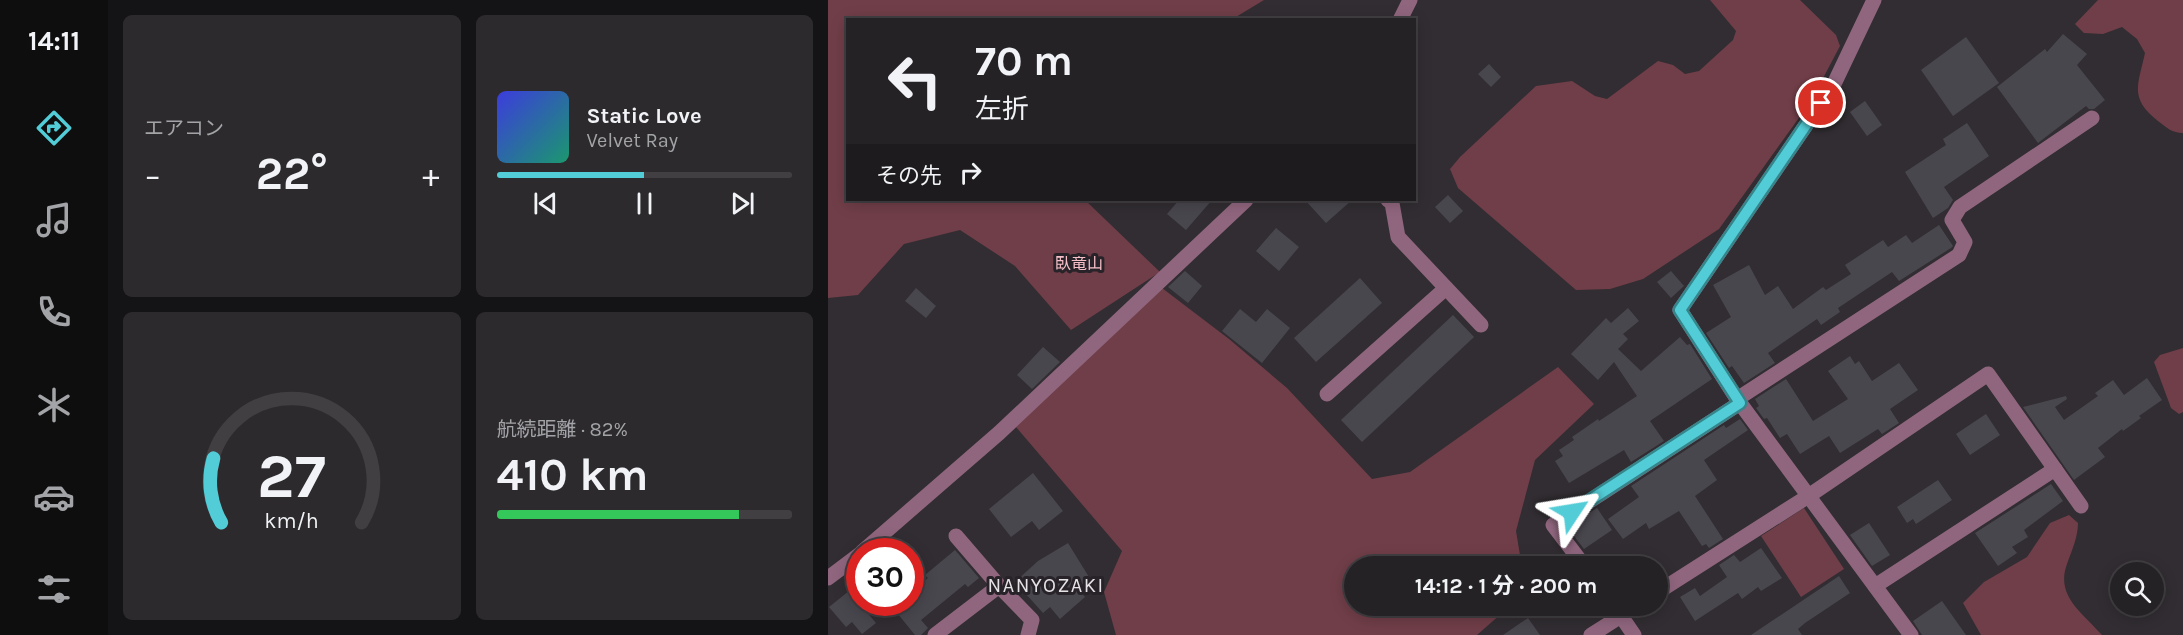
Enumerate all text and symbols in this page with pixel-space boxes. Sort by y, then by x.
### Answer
text: 14:11 [28,25,80,57]
text: 70 m [975,36,1073,86]
icon: left [876,42,954,120]
pin [1795,77,1846,128]
icon: arrive [1804,86,1837,119]
text: 左折 [975,93,1029,125]
text: Static Love [587,103,702,129]
icon: directions [33,107,75,149]
text: エアコン [144,117,224,140]
text: Velvet Ray [587,129,678,152]
text: 22° [256,148,328,200]
text: − [144,156,161,194]
text: + [422,156,440,194]
icon: right [954,156,987,189]
text: その先 [876,163,942,189]
icon: previous [529,187,562,220]
icon: pause [628,187,661,220]
icon: next [726,187,759,220]
icon: music [33,199,75,241]
park label: 臥竜山 [1055,254,1103,273]
icon: phone [33,291,75,333]
icon: climate [33,384,75,426]
text: 航続距離 · 82% [497,418,628,441]
text: 27 [257,440,326,513]
text: 410 km [497,449,649,501]
icon: car [33,476,75,518]
position arrow [1540,480,1604,544]
text: km/h [265,508,319,533]
speed limit sign: 30 [846,538,924,616]
map controls [2110,562,2164,616]
button: search [2110,562,2164,616]
icon: filters [33,568,75,610]
text: 14:12 · 1 分 · 200 m [1415,573,1597,599]
district label: NANYOZAKI [988,574,1104,597]

